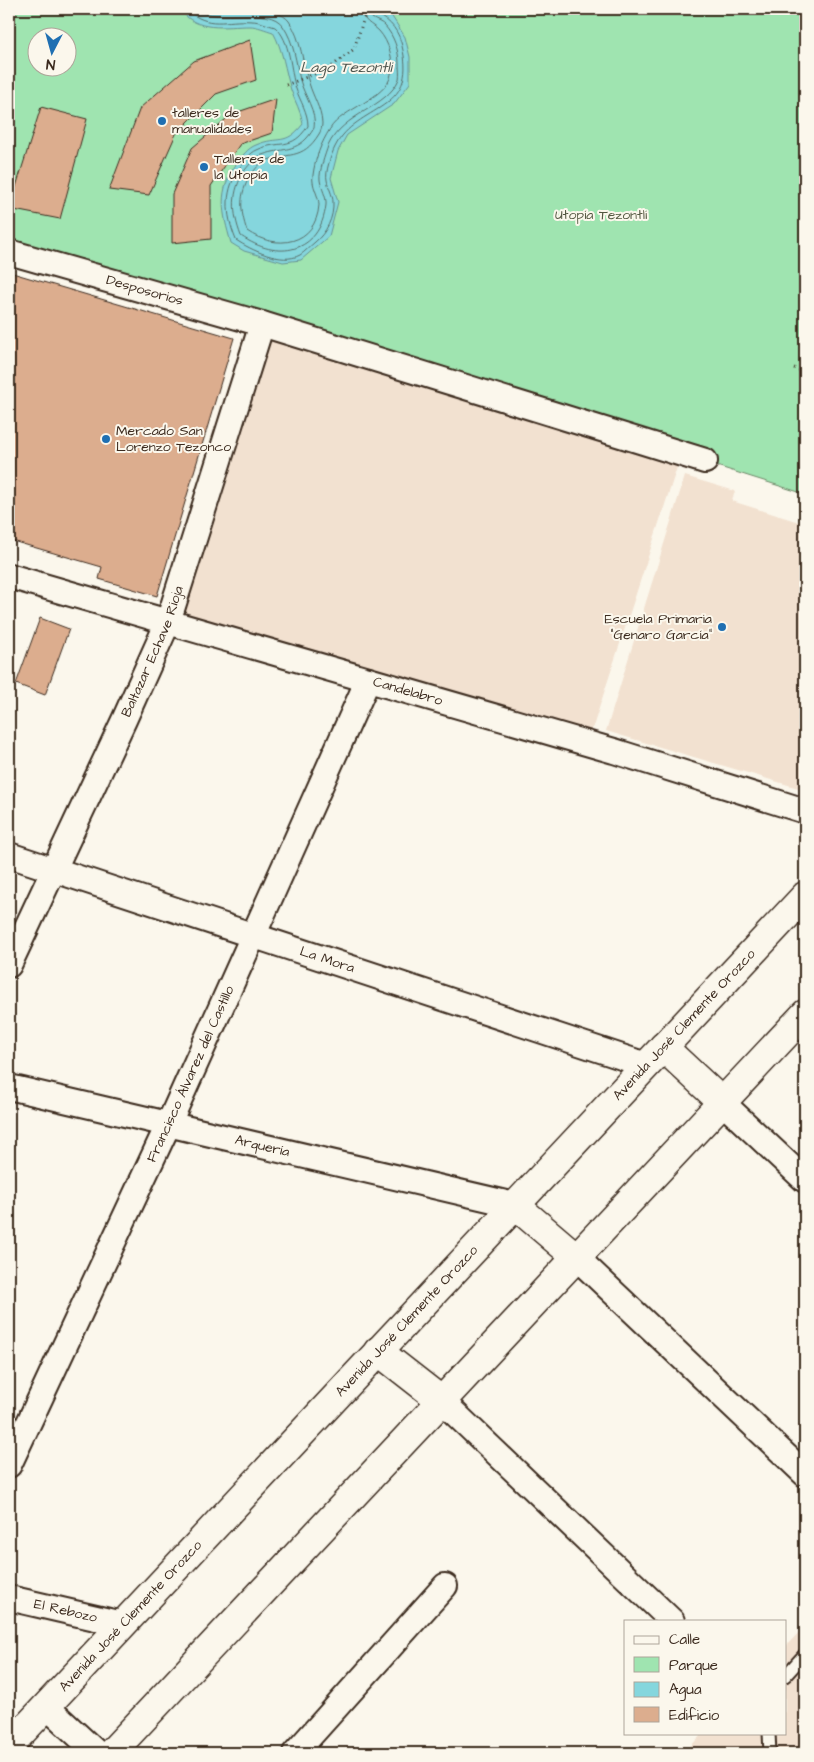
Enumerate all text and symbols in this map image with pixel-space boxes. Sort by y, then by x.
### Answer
north arrow [28,28,78,78]
text: N [45,54,56,74]
water label: Lago Tezontli [300,57,394,79]
place label: talleres de manualidades [172,103,252,139]
marker: talleres de manualidades [156,115,168,127]
place label: Talleres de la Utopía [214,149,285,185]
marker: Talleres de la Utopía [198,161,210,173]
park label: Utopía Tezontli [555,205,647,225]
street label: Desposorios [104,270,185,311]
place label: Mercado San Lorenzo Tezonco [116,421,231,457]
marker: Mercado San Lorenzo Tezonco [100,433,112,445]
street label: Baltazar Echave Rioja [117,583,189,720]
place label: Escuela Primaria "Genaro García" [604,609,712,645]
marker: Escuela Primaria "Genaro García" [716,621,728,633]
street label: Candelabro [370,672,445,711]
street label: La Mora [297,942,357,978]
street label: Avenida José Clemente Orozco [608,945,760,1105]
street label: Francisco Álvarez del Castillo [142,982,239,1166]
street label: Arquería [233,1130,292,1162]
street label: Avenida José Clemente Orozco [331,1241,483,1401]
street label: Avenida José Clemente Orozco [55,1536,207,1696]
street label: El Rebozo [32,1594,99,1628]
legend [624,1620,786,1734]
text: Calle [669,1629,700,1650]
text: Parque [669,1655,718,1676]
text: Agua [669,1679,702,1701]
text: Edificio [669,1705,720,1726]

